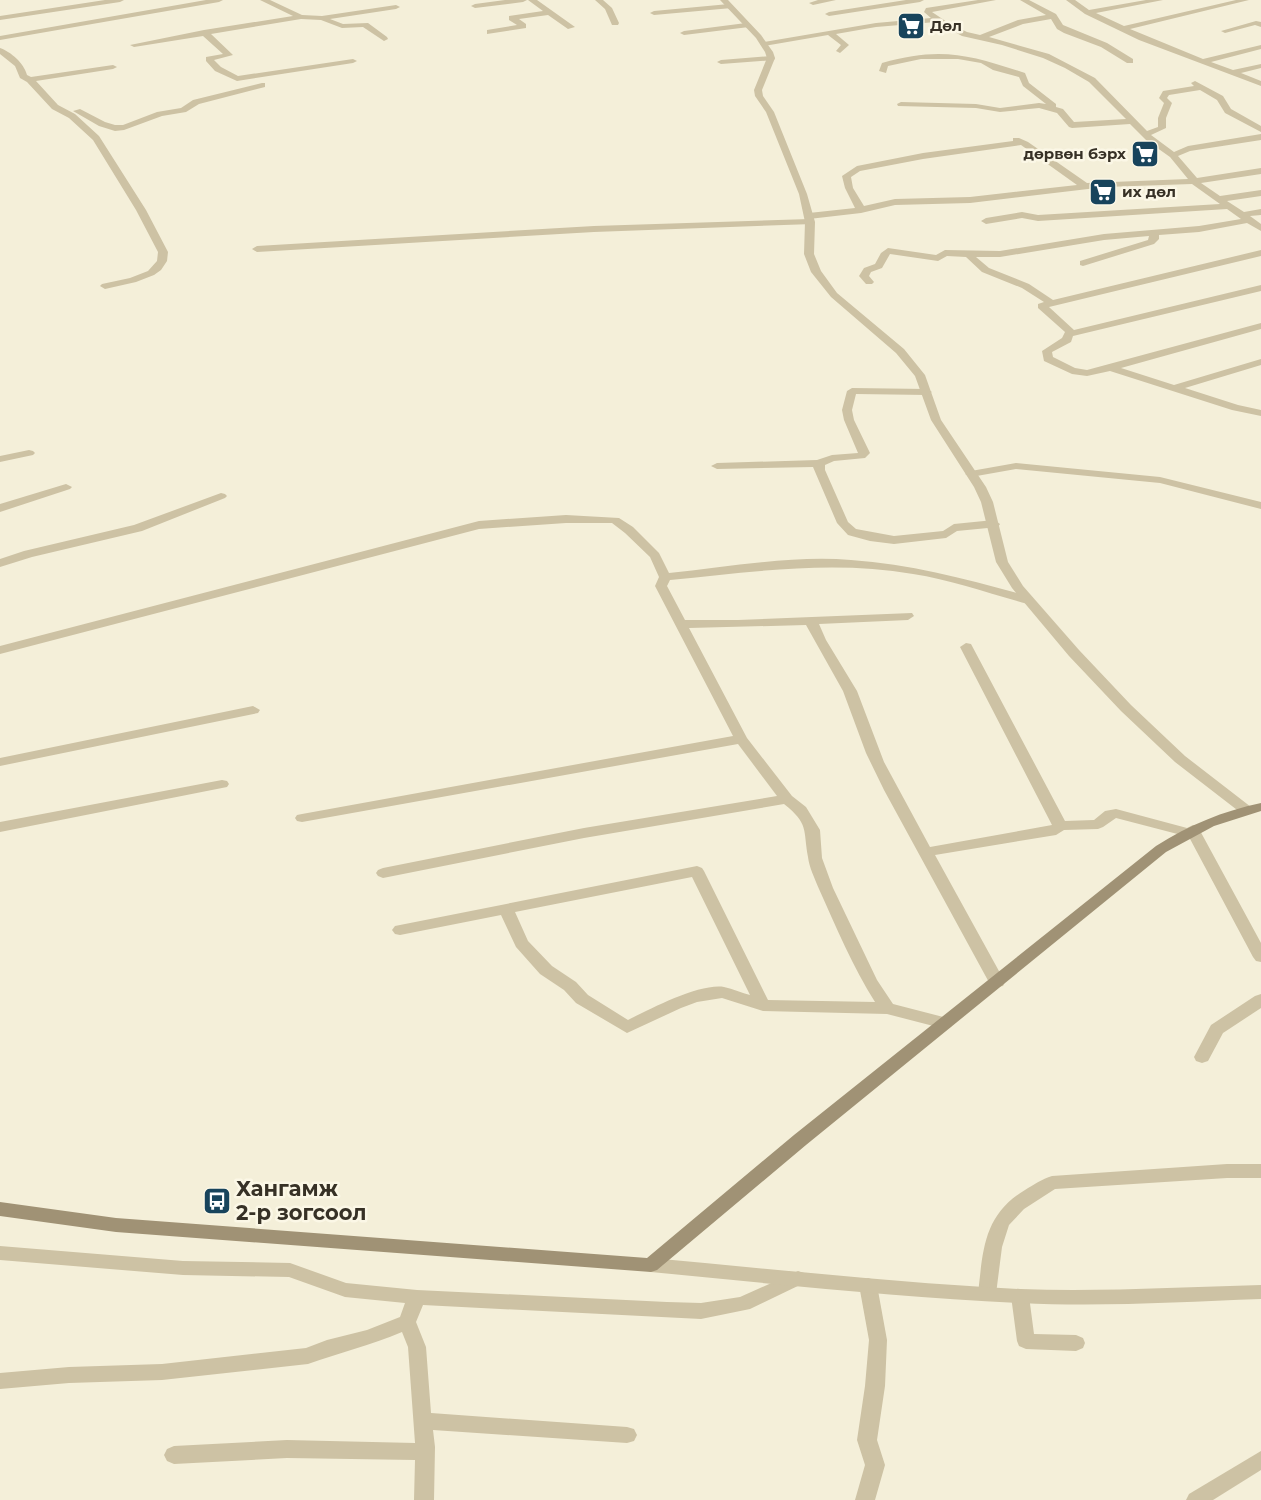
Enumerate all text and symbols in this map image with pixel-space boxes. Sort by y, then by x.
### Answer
supermarket icon: Дөл [896,11,926,41]
place label: Дөл [930,16,962,35]
supermarket icon: дөрвөн бэрх [1130,139,1160,169]
place label: дөрвөн бэрх [1023,144,1126,163]
supermarket icon: их дөл [1088,177,1118,207]
place label: их дөл [1122,182,1176,201]
place label: Хангамж 2-р зогсоол [236,1176,366,1225]
bus stop icon: Хангамж 2-р зогсоол [202,1186,232,1216]

